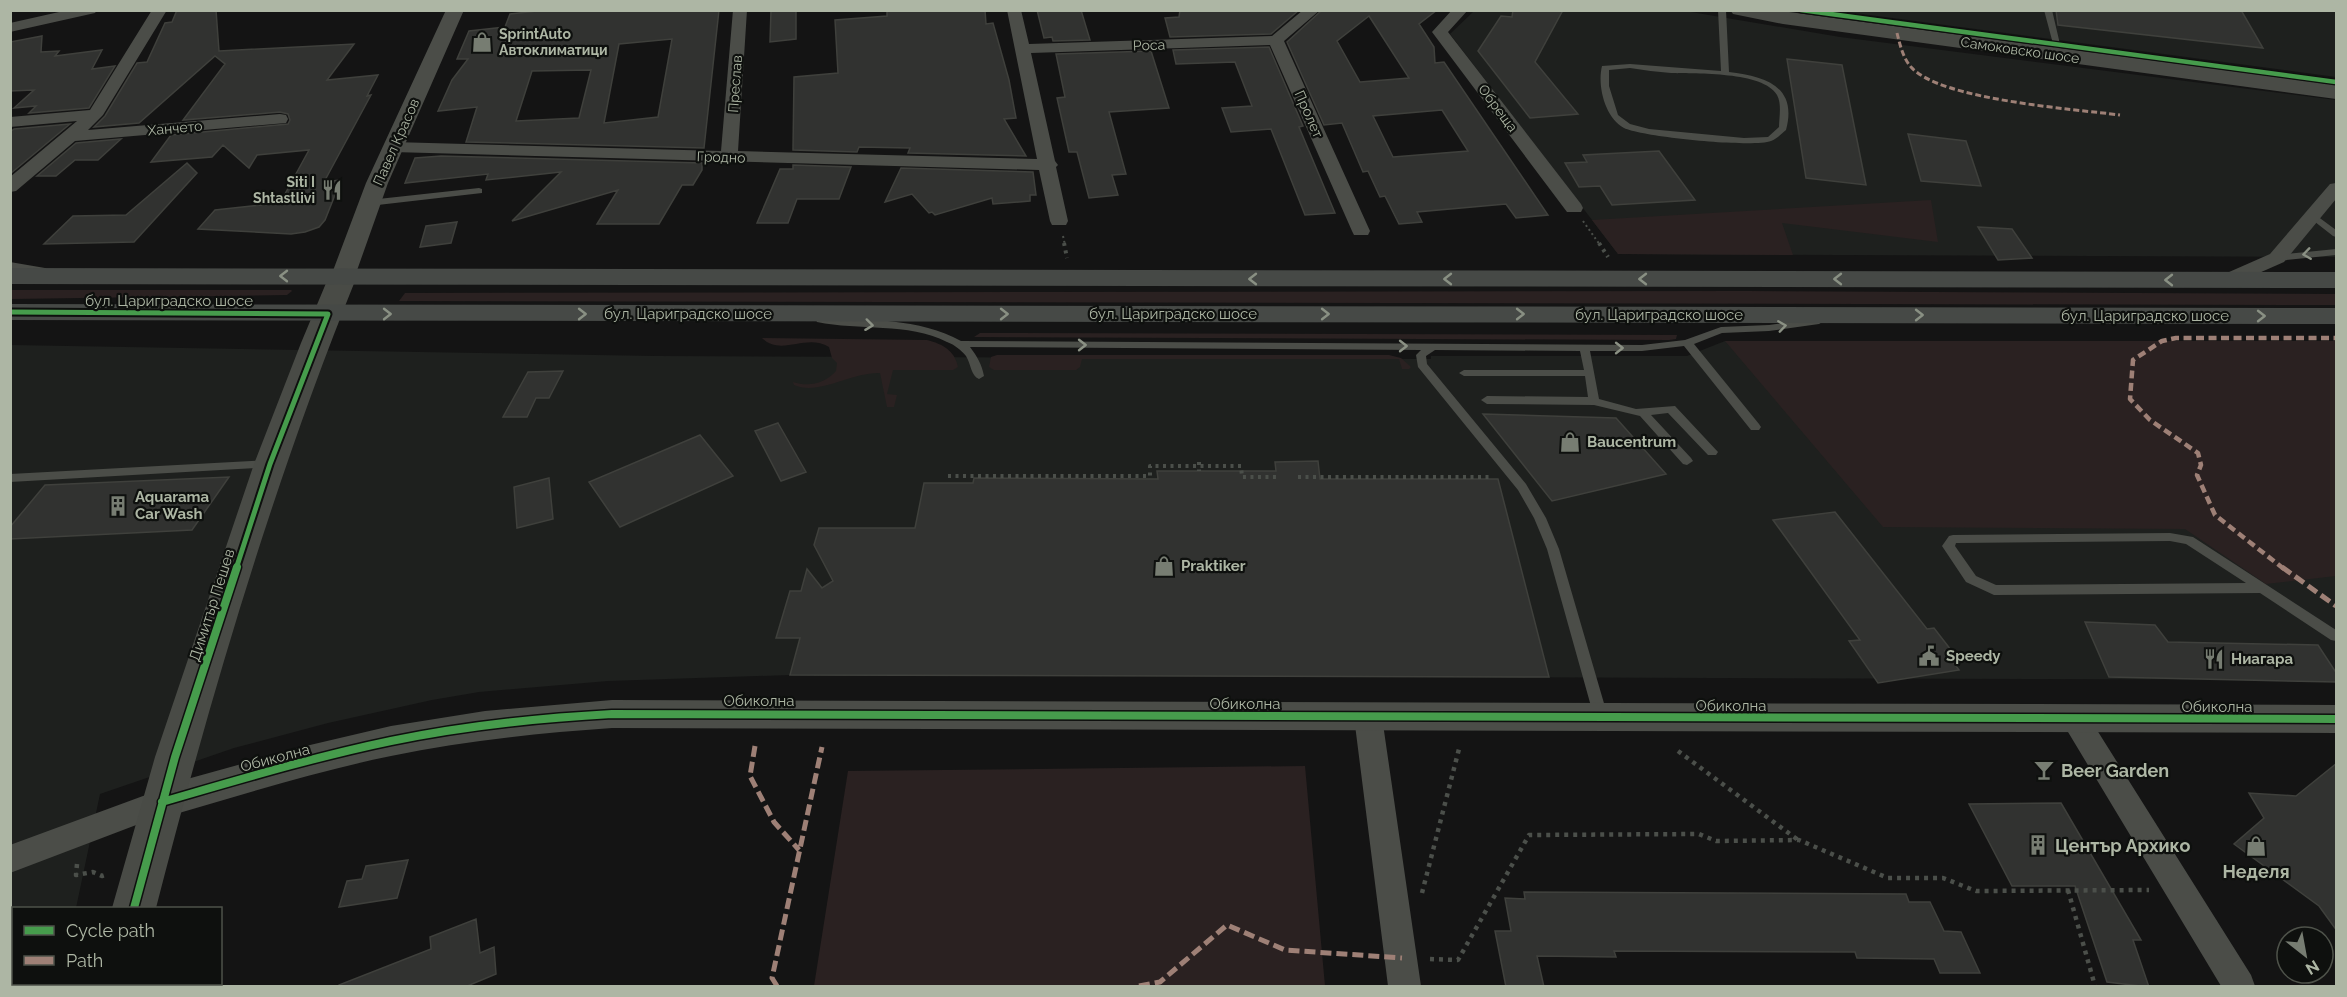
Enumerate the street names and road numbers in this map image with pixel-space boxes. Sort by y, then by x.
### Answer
street label: Самоковско шосе [1960,34,2080,66]
street label: Роса [1133,36,1165,54]
street label: Преслав [725,55,745,113]
street label: Обреща [1475,81,1521,135]
street label: Пролет [1292,88,1327,140]
street label: Павел Красов [370,96,422,188]
street label: Ханчето [147,118,203,138]
street label: Гродно [696,148,746,166]
street label: бул. Цариградско шосе [85,292,253,310]
street label: бул. Цариградско шосе [604,305,772,323]
street label: бул. Цариградско шосе [1089,305,1257,323]
street label: бул. Цариградско шосе [1575,306,1743,324]
street label: бул. Цариградско шосе [2061,307,2229,325]
street label: Димитър Пешев [185,547,239,663]
street label: Обиколна [723,692,795,710]
street label: Обиколна [1209,695,1281,713]
street label: Обиколна [1695,697,1767,715]
street label: Обиколна [2181,698,2253,716]
street label: Обиколна [238,740,312,776]

